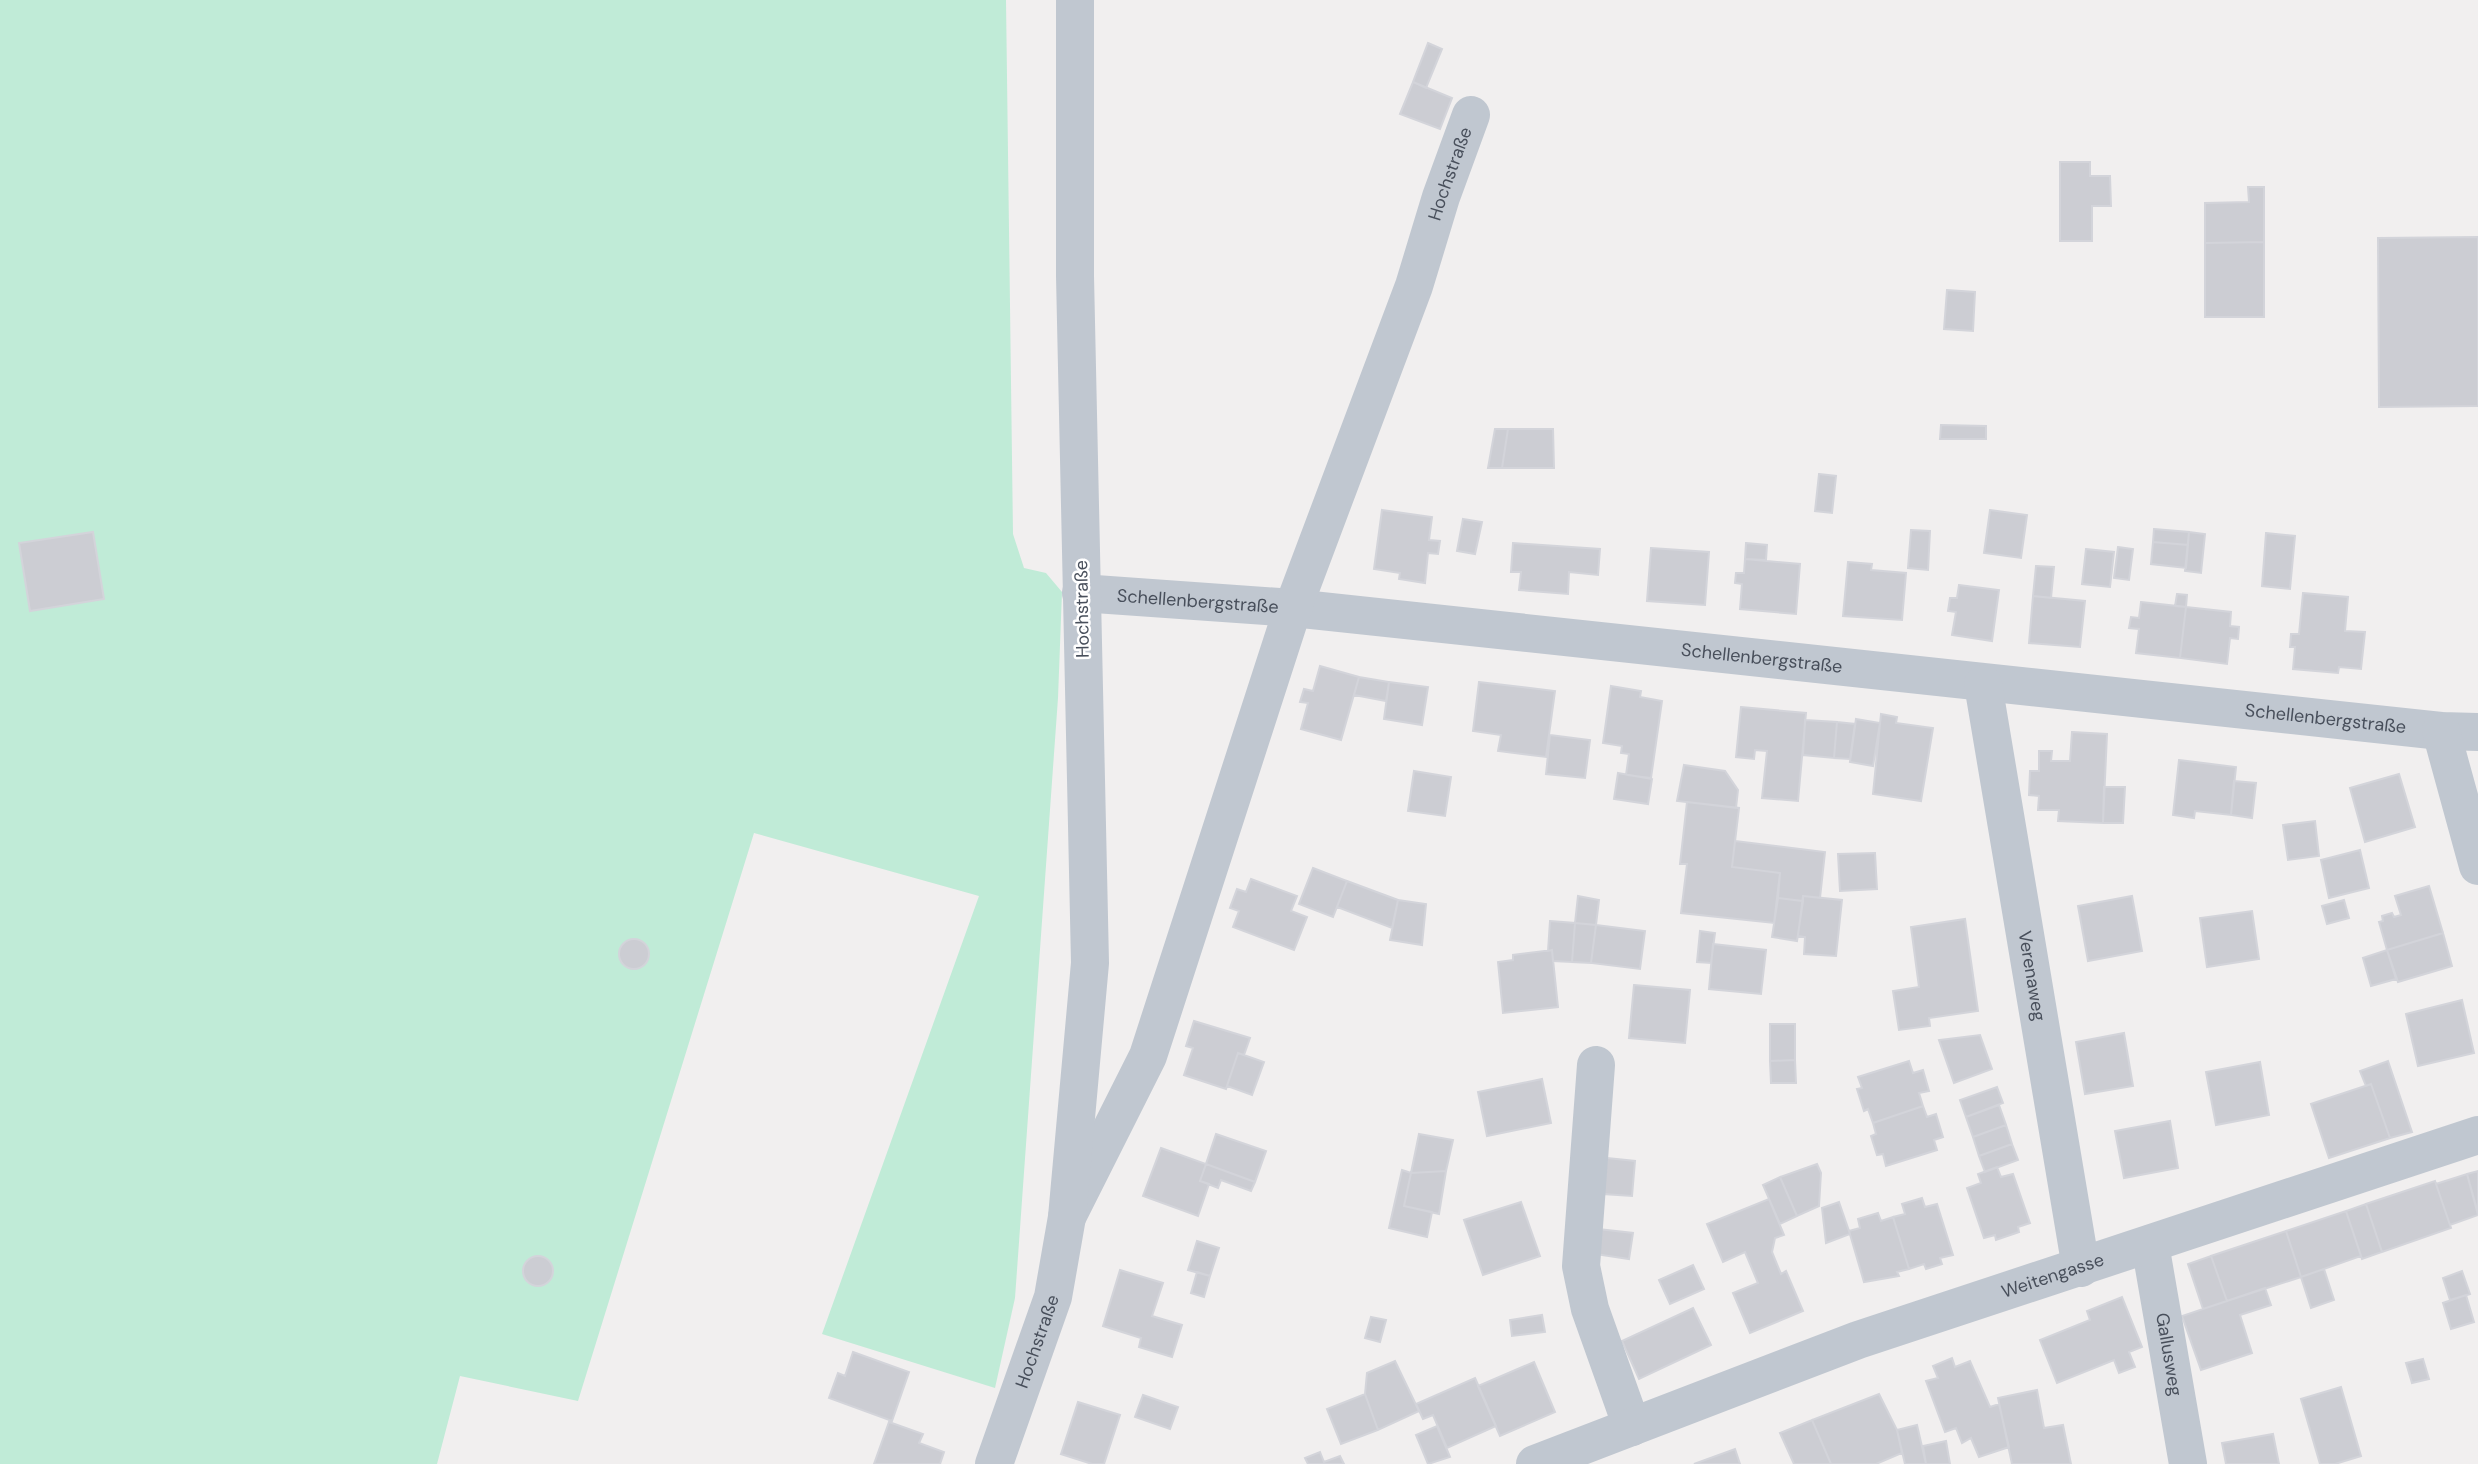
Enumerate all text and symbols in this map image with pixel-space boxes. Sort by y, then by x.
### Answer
street label: Hochstraße [1423,124,1478,223]
street label: Hochstraße [1069,560,1095,658]
street label: Schellenbergstraße [1116,584,1279,619]
street label: Schellenbergstraße [1680,638,1844,679]
street label: Schellenbergstraße [2244,698,2407,739]
street label: Verenaweg [2013,929,2051,1023]
street label: Weitengasse [1998,1248,2107,1304]
street label: Hochstraße [1010,1291,1065,1391]
street label: Gallusweg [2150,1311,2188,1398]

